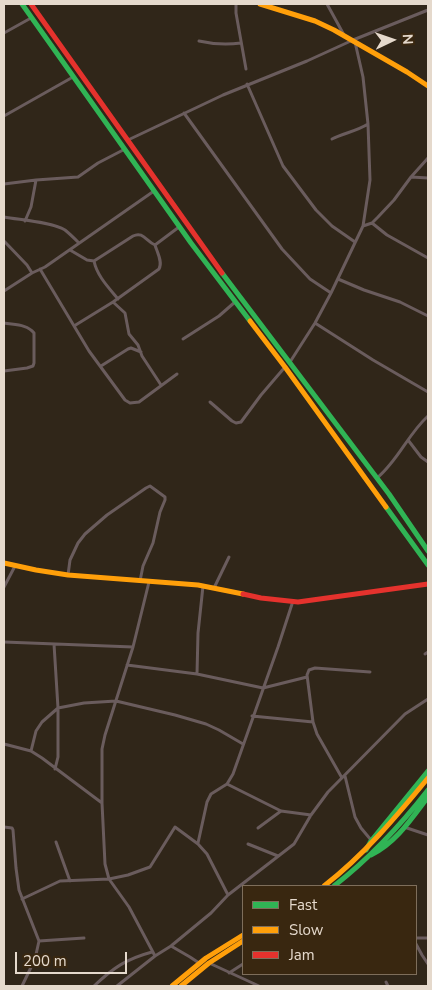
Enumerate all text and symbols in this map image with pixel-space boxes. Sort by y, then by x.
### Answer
north arrow [367,15,417,65]
text: N [398,33,417,45]
legend [242,885,417,975]
text: Fast [289,895,317,915]
text: Slow [289,920,323,940]
scale bar [18,942,130,974]
text: Jam [289,945,315,965]
text: 200 m [23,951,67,971]

